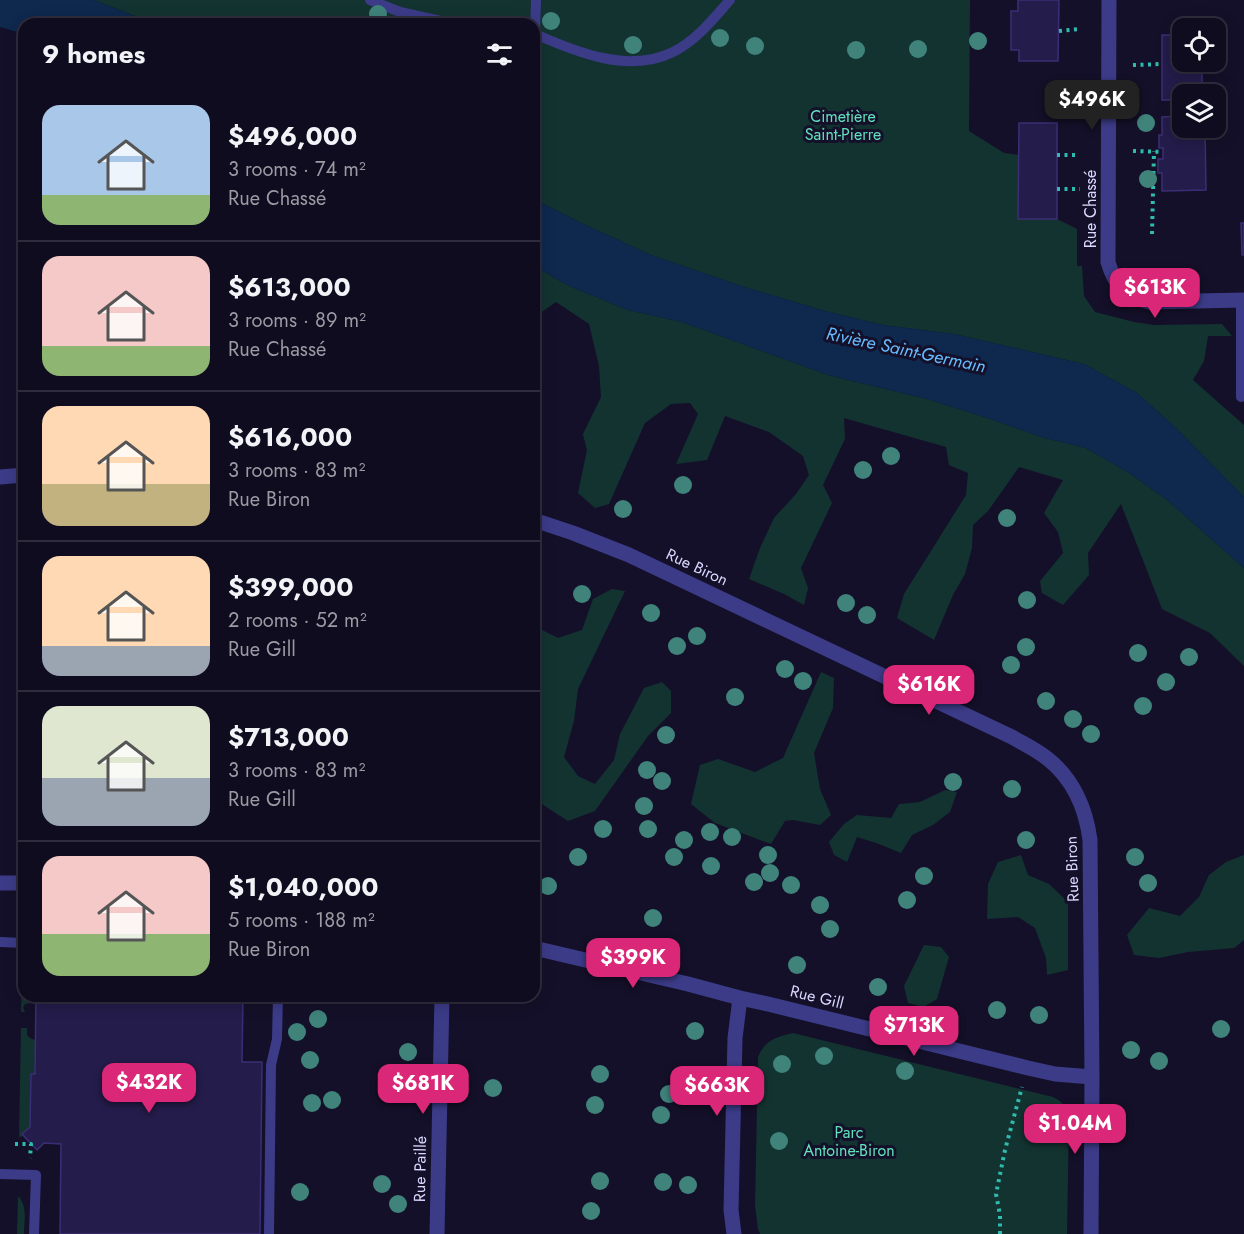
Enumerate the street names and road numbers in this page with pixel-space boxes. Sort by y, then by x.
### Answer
street label: Rue Chassé [1079,170,1102,248]
street label: Rue Biron [662,543,732,591]
street label: Rue Biron [1059,836,1085,902]
street label: Rue Gill [788,979,846,1015]
street label: Rue Paillé [408,1136,432,1202]

